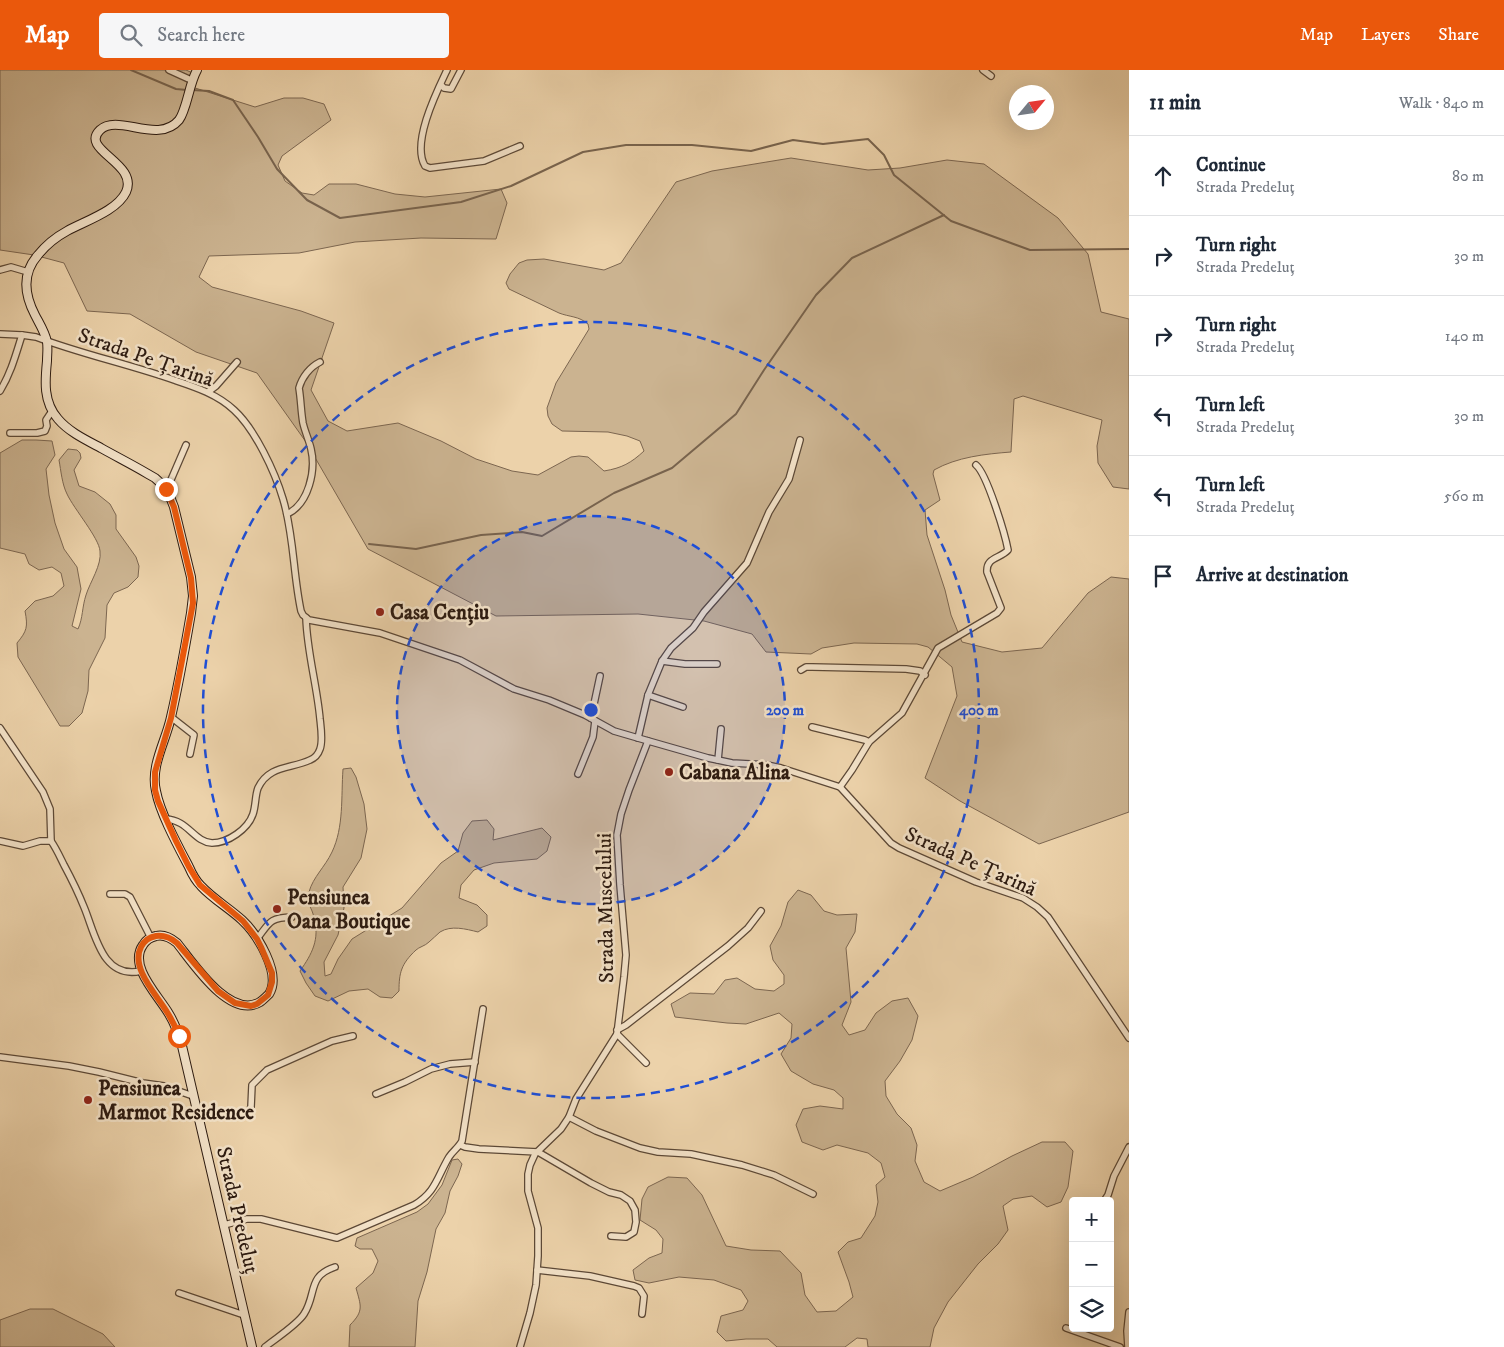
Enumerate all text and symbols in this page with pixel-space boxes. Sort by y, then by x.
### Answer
search box [99,13,449,58]
text: Map [25,20,69,50]
icon: search [117,21,145,49]
text: Search here [157,24,245,47]
text: Map [1300,24,1333,46]
text: Layers [1361,24,1410,46]
text: Share [1438,24,1479,46]
north arrow [1009,85,1054,130]
text: 11 min [1149,90,1201,116]
text: Walk · 840 m [1399,93,1484,113]
text: Continue [1196,154,1266,177]
icon: ahead [1149,162,1177,190]
text: 80 m [1452,166,1484,186]
text: Strada Predeluț [1196,177,1295,197]
text: Turn right [1196,234,1276,257]
icon: right [1149,242,1177,270]
text: 30 m [1454,246,1484,266]
text: Strada Predeluț [1196,257,1295,277]
text: Turn right [1196,314,1276,337]
icon: right [1149,322,1177,350]
street label: Strada Pe Țarină [75,323,217,393]
text: 140 m [1445,326,1484,346]
text: Strada Predeluț [1196,337,1295,357]
text: Turn left [1196,394,1265,417]
icon: left [1149,402,1177,430]
text: 30 m [1454,406,1484,426]
text: Strada Predeluț [1196,417,1295,437]
text: Turn left [1196,474,1265,497]
route end [155,478,178,501]
icon: left [1149,482,1177,510]
text: 560 m [1444,486,1484,506]
text: Strada Predeluț [1196,497,1295,517]
icon: arrive [1149,562,1177,590]
text: Arrive at destination [1196,564,1348,587]
place label: Casa Cențiu [390,600,489,626]
marker: Casa Cențiu [374,606,386,618]
centre of rings [582,701,600,719]
text: 200 m [766,701,805,720]
text: 400 m [958,701,999,720]
place label: Cabana Alina [679,760,791,786]
marker: Cabana Alina [663,766,675,778]
street label: Strada Pe Țarină [901,821,1041,903]
street label: Strada Muscelului [592,833,620,983]
place label: Pensiunea Oana Boutique [287,885,411,935]
marker: Pensiunea Oana Boutique [271,903,283,915]
route start [168,1025,191,1048]
place label: Pensiunea Marmot Residence [98,1076,254,1126]
marker: Pensiunea Marmot Residence [82,1094,94,1106]
street label: Strada Predeluț [210,1144,264,1276]
map controls [1069,1197,1114,1332]
button: + [1069,1197,1114,1242]
button: − [1069,1242,1114,1287]
button: layers [1069,1287,1114,1332]

